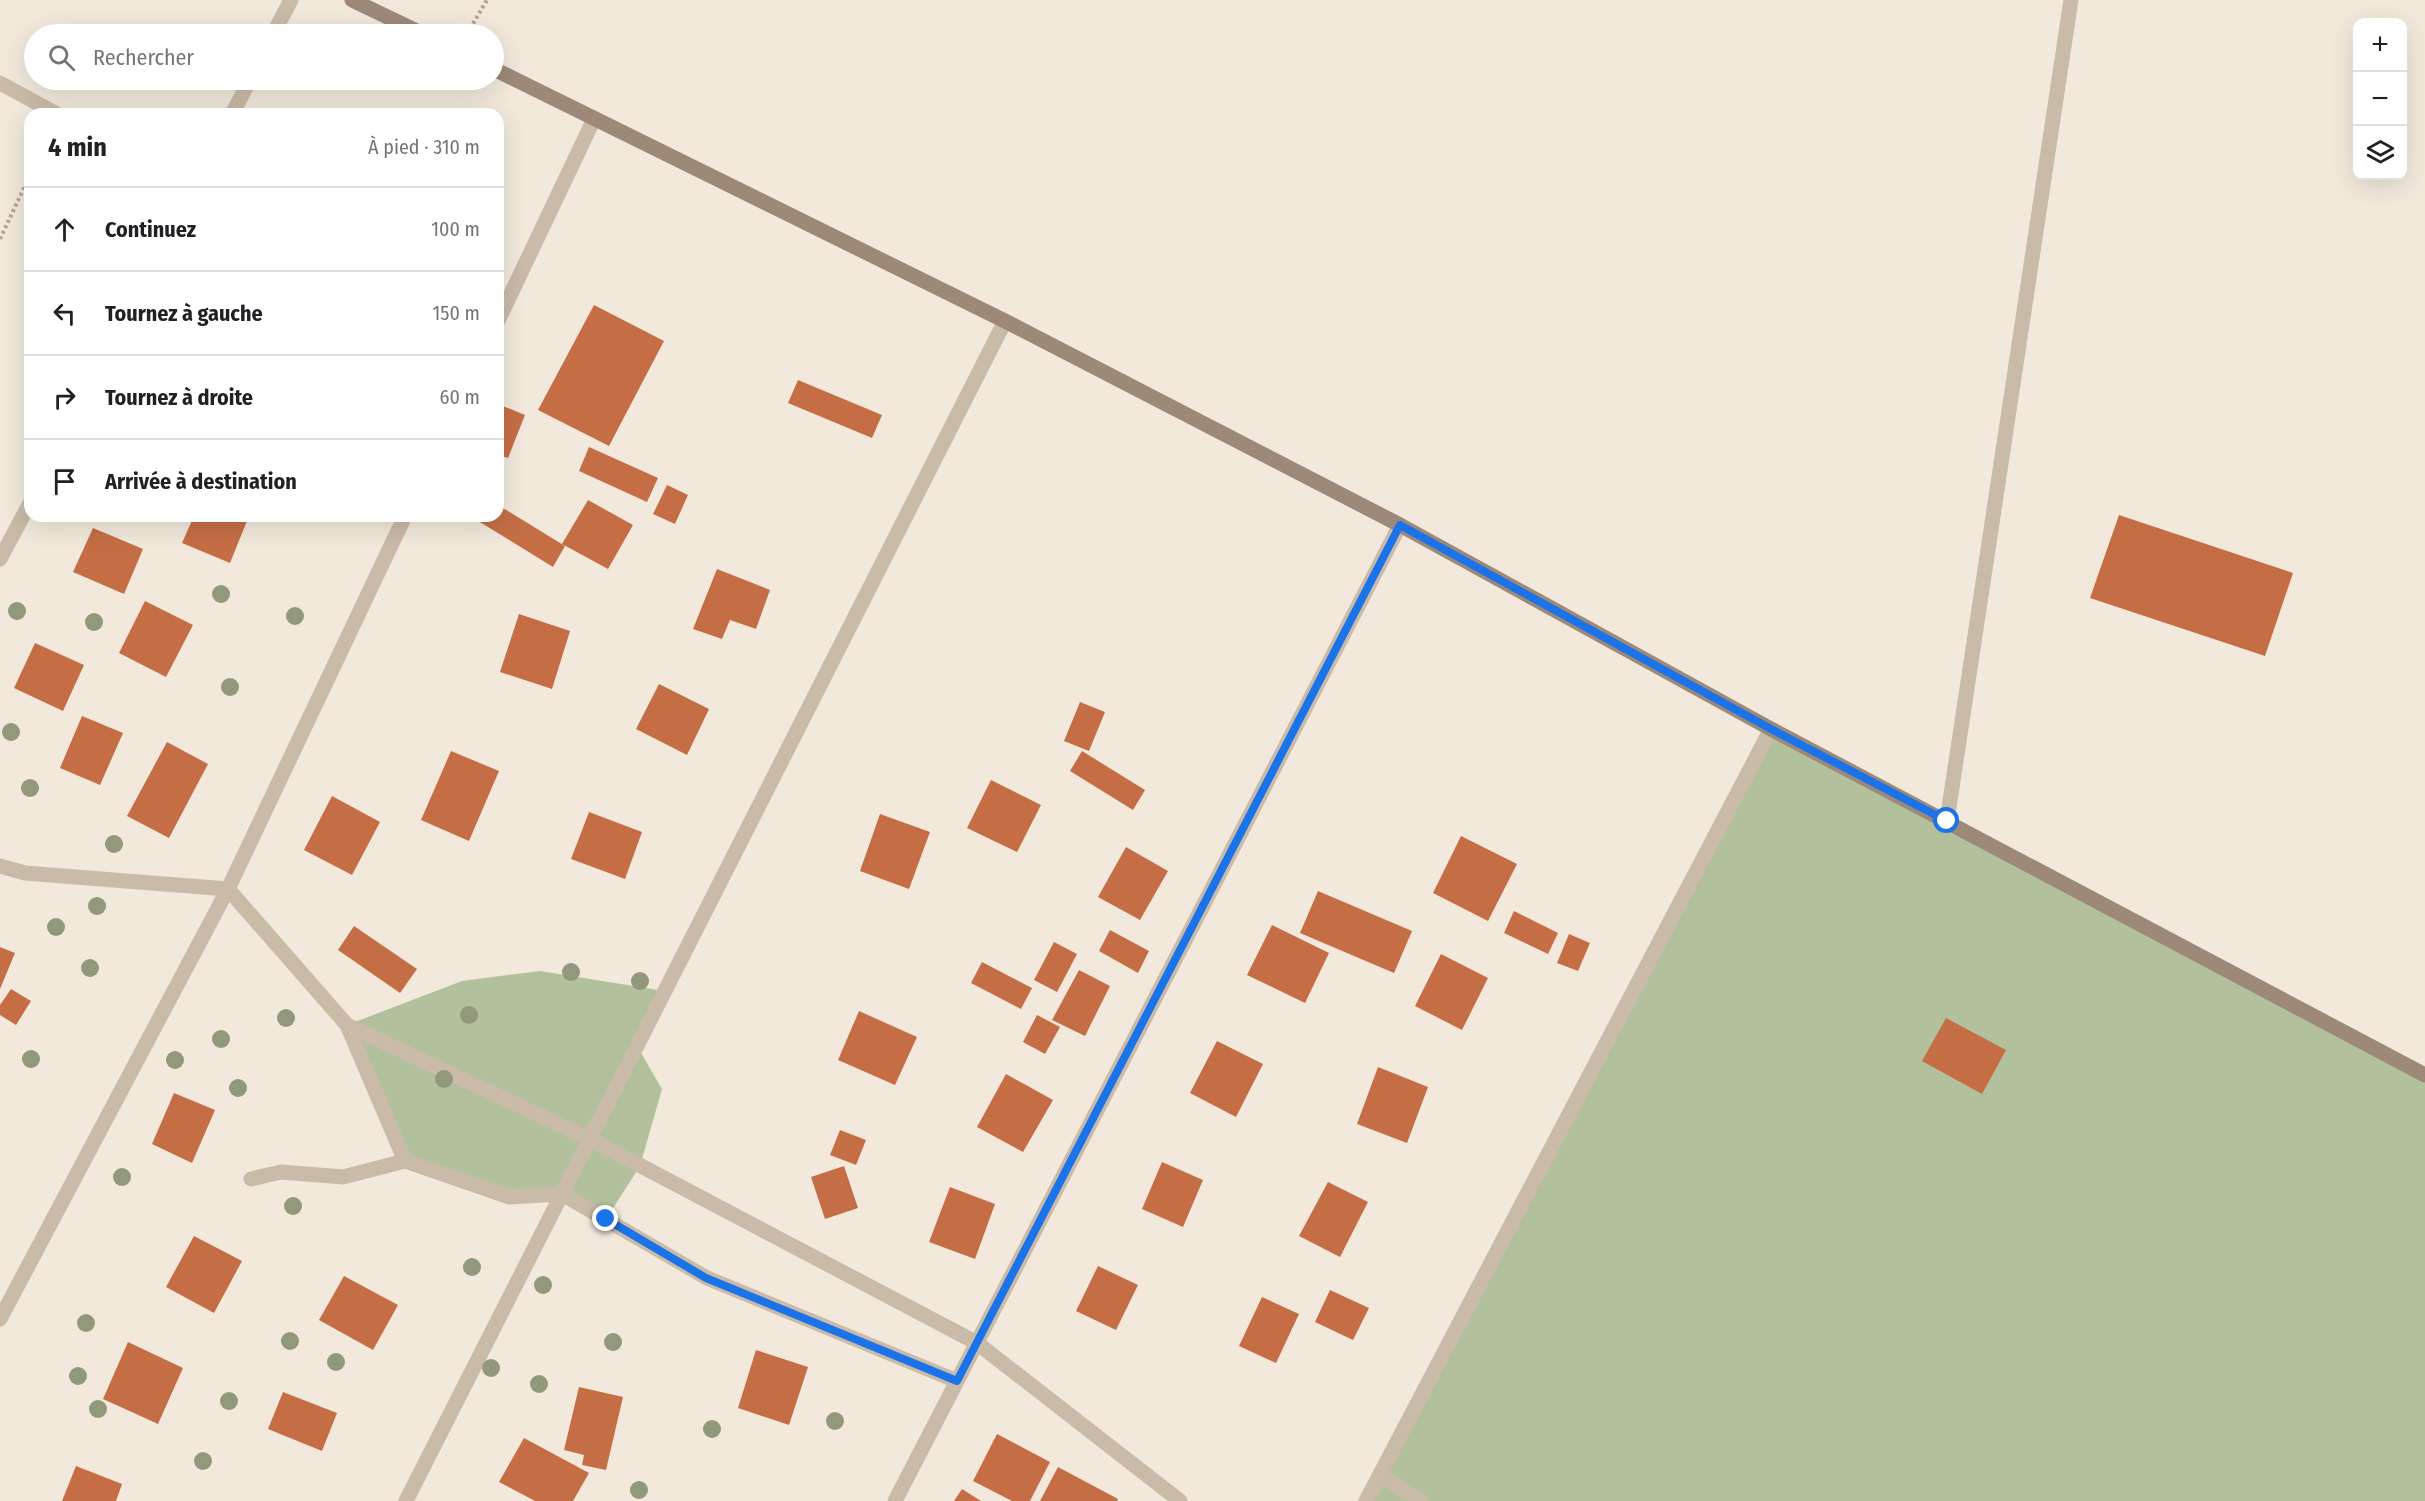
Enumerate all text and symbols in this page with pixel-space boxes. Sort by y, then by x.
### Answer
map controls [2353,18,2407,180]
button: + [2353,18,2407,72]
search box [24,24,504,90]
icon: search [45,41,78,74]
text: Rechercher [93,44,194,71]
button: − [2353,72,2407,126]
button: layers [2353,126,2407,180]
text: 4 min [48,132,107,163]
text: À pied · 310 m [368,135,480,159]
icon: ahead [48,213,81,246]
text: Continuez [105,216,196,243]
text: 100 m [431,217,480,241]
icon: left [48,297,81,330]
text: Tournez à gauche [105,300,263,327]
text: 150 m [433,301,480,325]
icon: right [48,381,81,414]
text: Tournez à droite [105,384,253,411]
text: 60 m [440,385,480,409]
icon: arrive [48,465,81,498]
text: Arrivée à destination [105,468,297,495]
route start [1933,807,1959,833]
route end [592,1205,618,1231]

